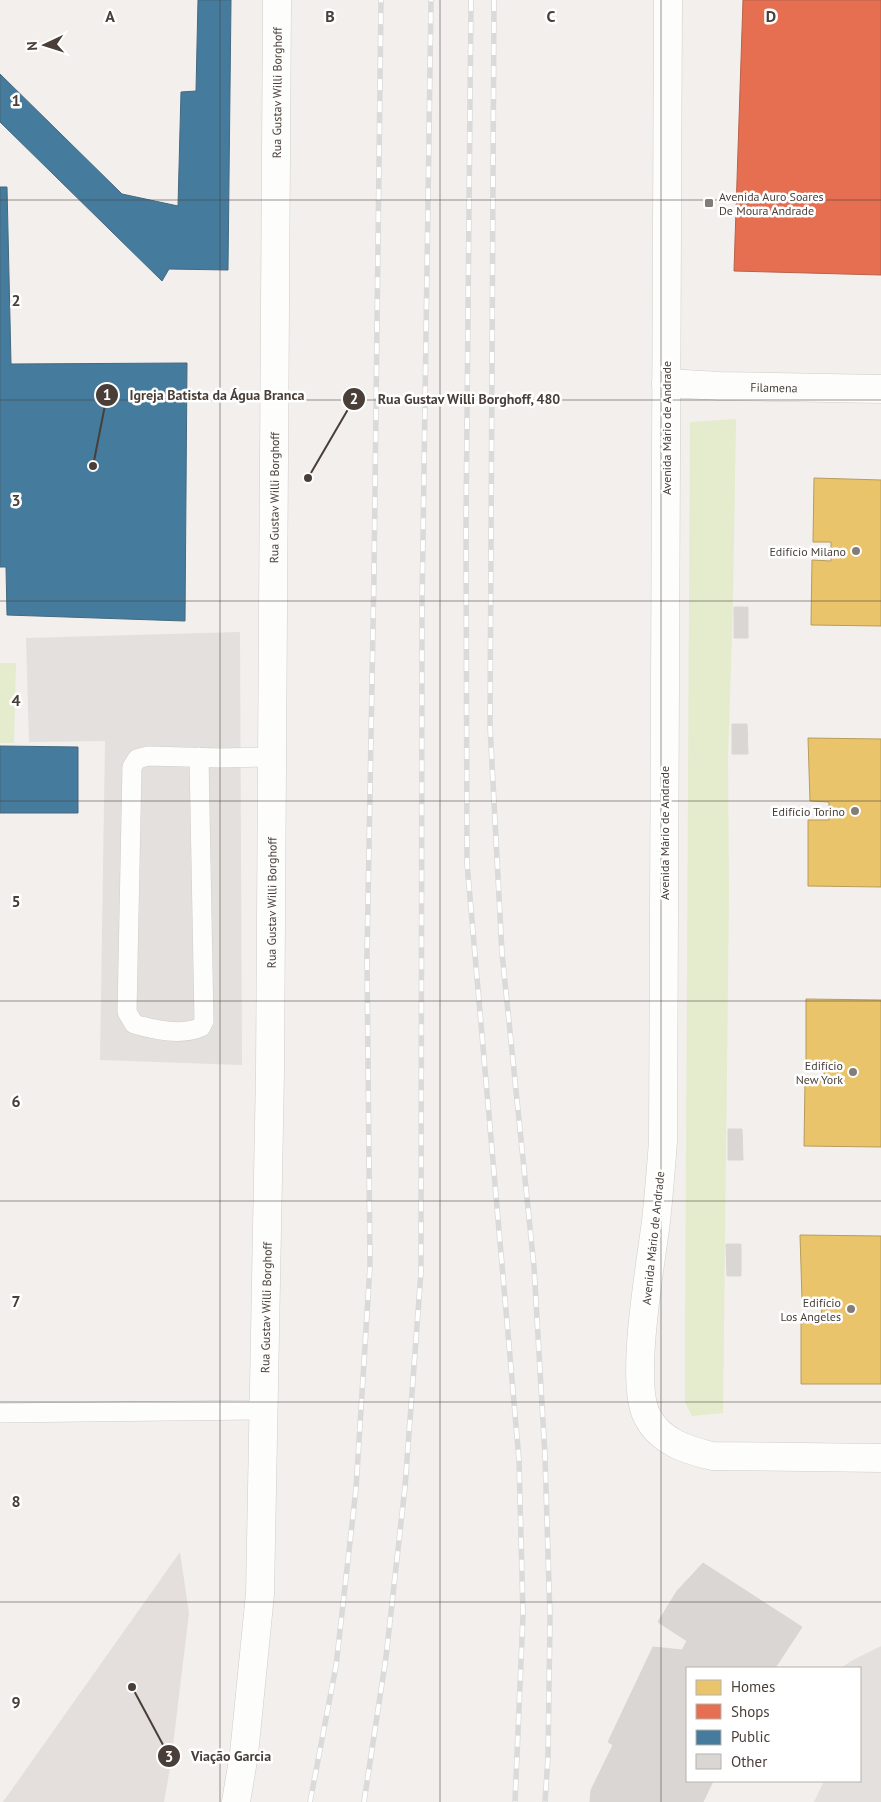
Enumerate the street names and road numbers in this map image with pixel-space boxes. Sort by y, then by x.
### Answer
street label: Rua Gustav Willi Borghoff [268,26,284,158]
street label: Avenida Mário de Andrade [659,361,674,495]
street label: Filamena [750,379,798,395]
street label: Rua Gustav Willi Borghoff [266,431,282,563]
street label: Avenida Mário de Andrade [657,766,672,900]
street label: Rua Gustav Willi Borghoff [263,836,279,968]
street label: Avenida Mário de Andrade [639,1171,667,1305]
street label: Rua Gustav Willi Borghoff [257,1241,274,1373]

